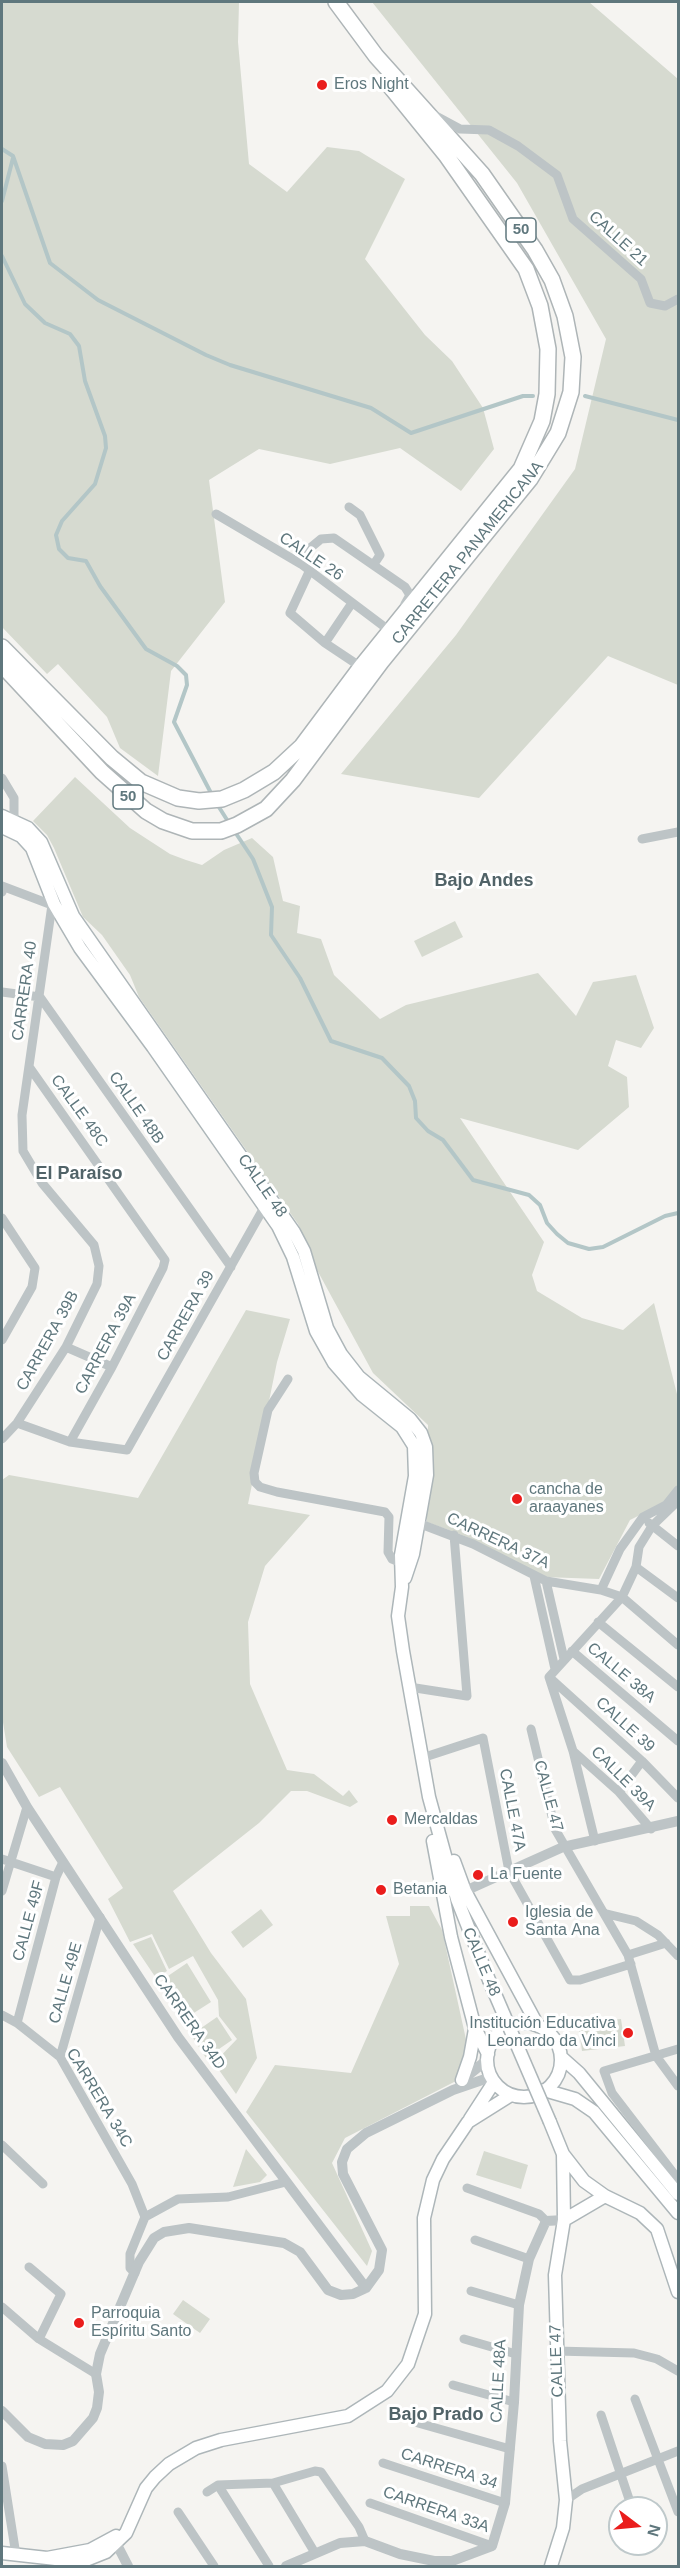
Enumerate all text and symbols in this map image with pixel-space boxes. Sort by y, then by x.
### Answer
place label: Eros Night [334,75,409,95]
marker: Eros Night [315,78,329,92]
street label: CALLE 21 [584,207,652,271]
road number: 50 [506,218,536,242]
street label: CARRETERA PANAMERICANA [388,458,548,648]
street label: CALLE 26 [275,529,347,585]
road number: 50 [113,785,143,809]
district label: Bajo Andes [434,870,534,892]
street label: CARRERA 40 [9,940,41,1042]
street label: CALLE 48B [104,1068,168,1148]
street label: CALLE 48C [46,1071,112,1151]
street label: CALLE 48 [233,1151,291,1221]
district label: El Paraíso [35,1163,123,1185]
street label: CARRERA 39 [153,1267,219,1365]
street label: CARRERA 39B [13,1288,83,1394]
street label: CARRERA 39A [71,1290,141,1398]
place label: cancha de araayanes [529,1480,604,1518]
marker: cancha de araayanes [510,1492,524,1506]
street label: CARRERA 37A [444,1509,552,1573]
street label: CALLE 38A [583,1639,659,1707]
street label: CALLE 39 [591,1693,659,1757]
street label: CALLE 39A [587,1743,659,1815]
street label: CALLE 47 [529,1758,567,1834]
street label: CALLE 47A [495,1767,529,1853]
place label: Mercaldas [404,1810,478,1830]
marker: Mercaldas [385,1813,399,1827]
place label: La Fuente [490,1865,562,1885]
marker: La Fuente [471,1868,485,1882]
street label: CALLE 49F [9,1879,49,1963]
place label: Betania [393,1880,447,1900]
marker: Betania [374,1883,388,1897]
place label: Iglesia de Santa Ana [525,1903,600,1941]
marker: Iglesia de Santa Ana [506,1915,520,1929]
street label: CALLE 48 [458,1925,504,1999]
street label: CALLE 49E [45,1940,87,2026]
street label: CARRERA 34D [149,1971,229,2073]
place label: Institución Educativa Leonardo da Vinci [469,2014,616,2052]
marker: Institución Educativa Leonardo da Vinci [621,2026,635,2040]
street label: CARRERA 34C [62,2045,136,2151]
place label: Parroquia Espíritu Santo [91,2304,192,2342]
marker: Parroquia Espíritu Santo [72,2316,86,2330]
street label: CALLE 47 [546,2324,568,2398]
street label: CALLE 48A [487,2339,511,2423]
district label: Bajo Prado [388,2404,484,2426]
street label: CARRERA 34 [398,2444,500,2494]
street label: CARRERA 33A [380,2483,492,2537]
north arrow [608,2496,668,2556]
text: N [644,2523,664,2538]

